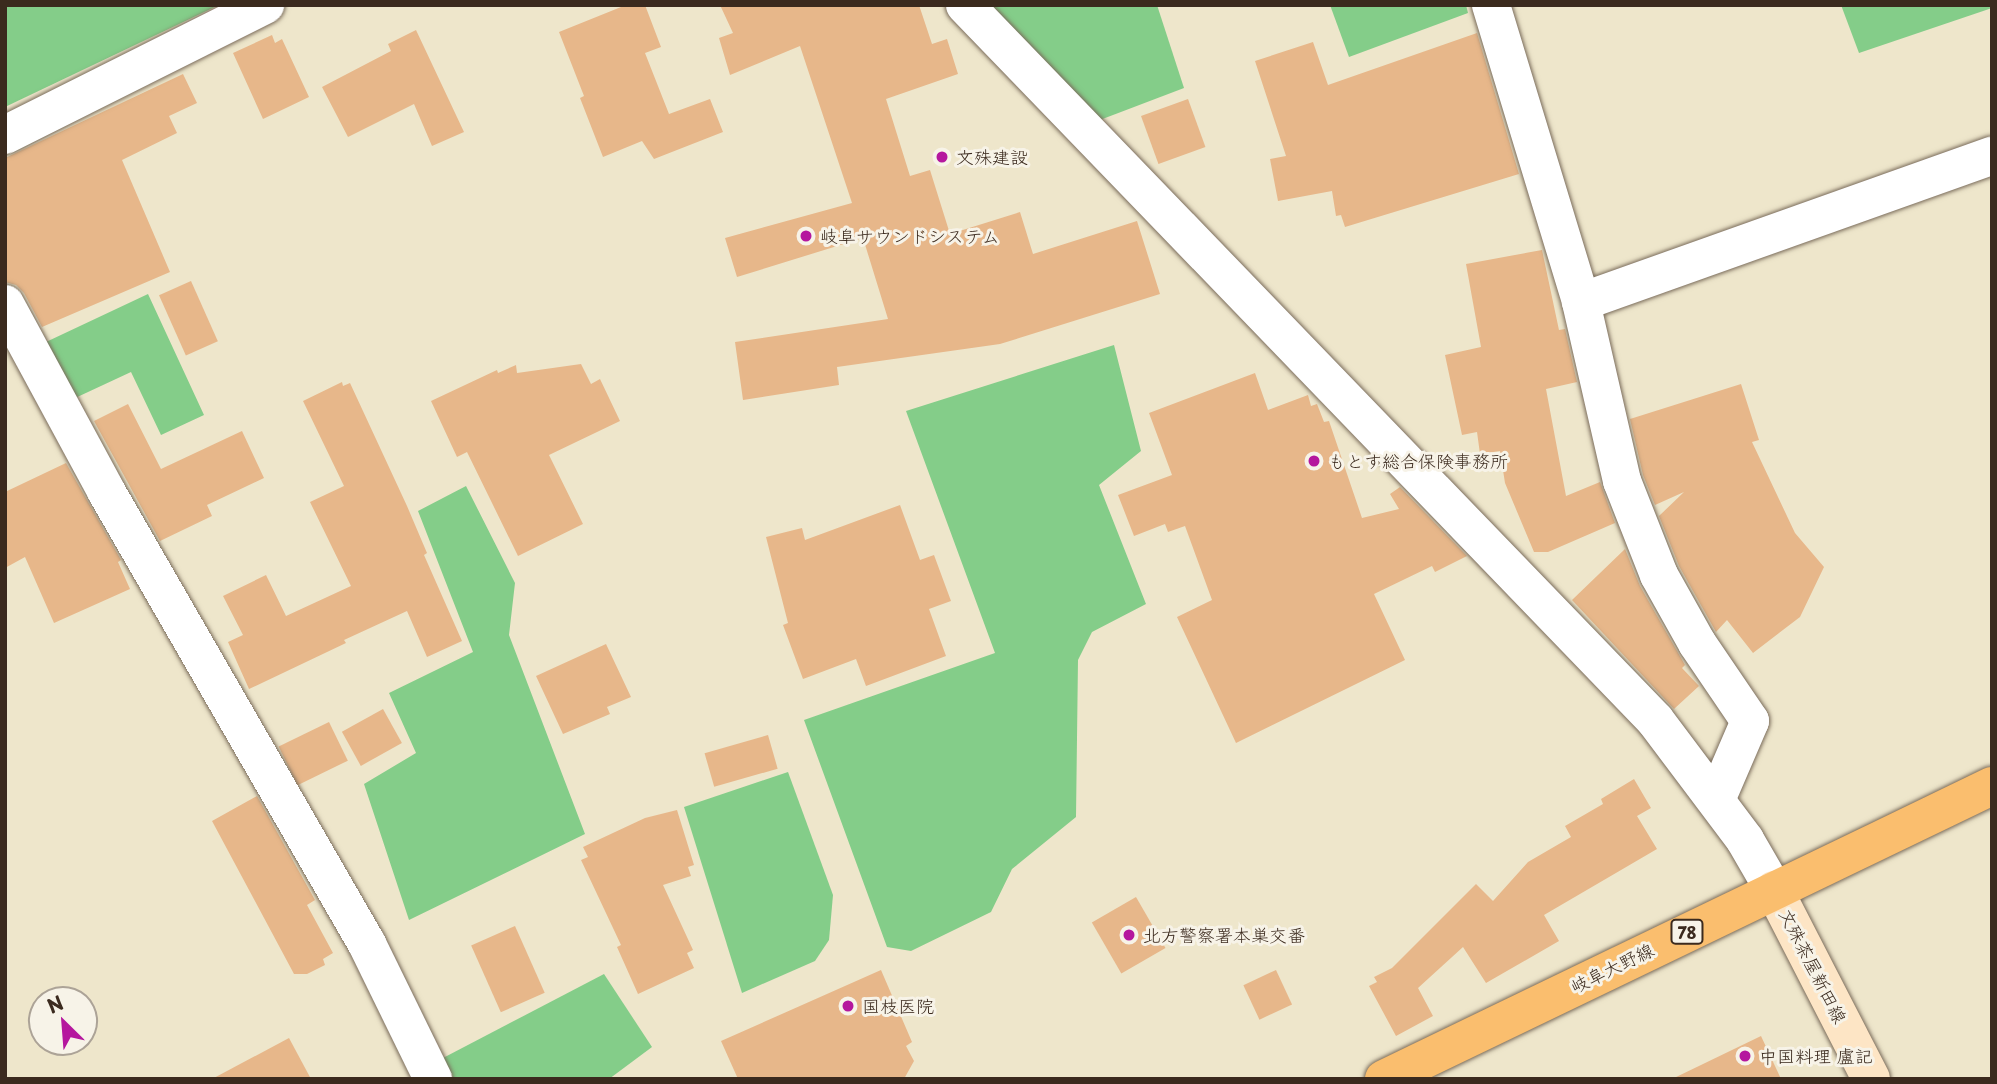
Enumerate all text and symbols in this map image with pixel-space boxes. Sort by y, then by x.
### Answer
place label: 文殊建設 [956,146,1028,168]
marker: 文殊建設 [934,149,950,165]
place label: 岐阜サウンドシステム [820,225,1000,247]
marker: 岐阜サウンドシステム [798,228,814,244]
place label: もとす総合保険事務所 [1328,450,1508,472]
marker: もとす総合保険事務所 [1306,453,1322,469]
street label: 文殊茶屋新田線 [1775,905,1851,1027]
road number: 78 [1670,920,1704,944]
place label: 北方警察署本巣交番 [1143,924,1305,946]
marker: 北方警察署本巣交番 [1121,927,1137,943]
street label: 岐阜大野線 [1567,939,1657,997]
north arrow [28,986,98,1056]
text: N [42,988,68,1020]
place label: 国枝医院 [862,995,934,1017]
marker: 国枝医院 [840,998,856,1014]
place label: 中国料理 盧記 [1759,1045,1873,1067]
marker: 中国料理 盧記 [1737,1048,1753,1064]

